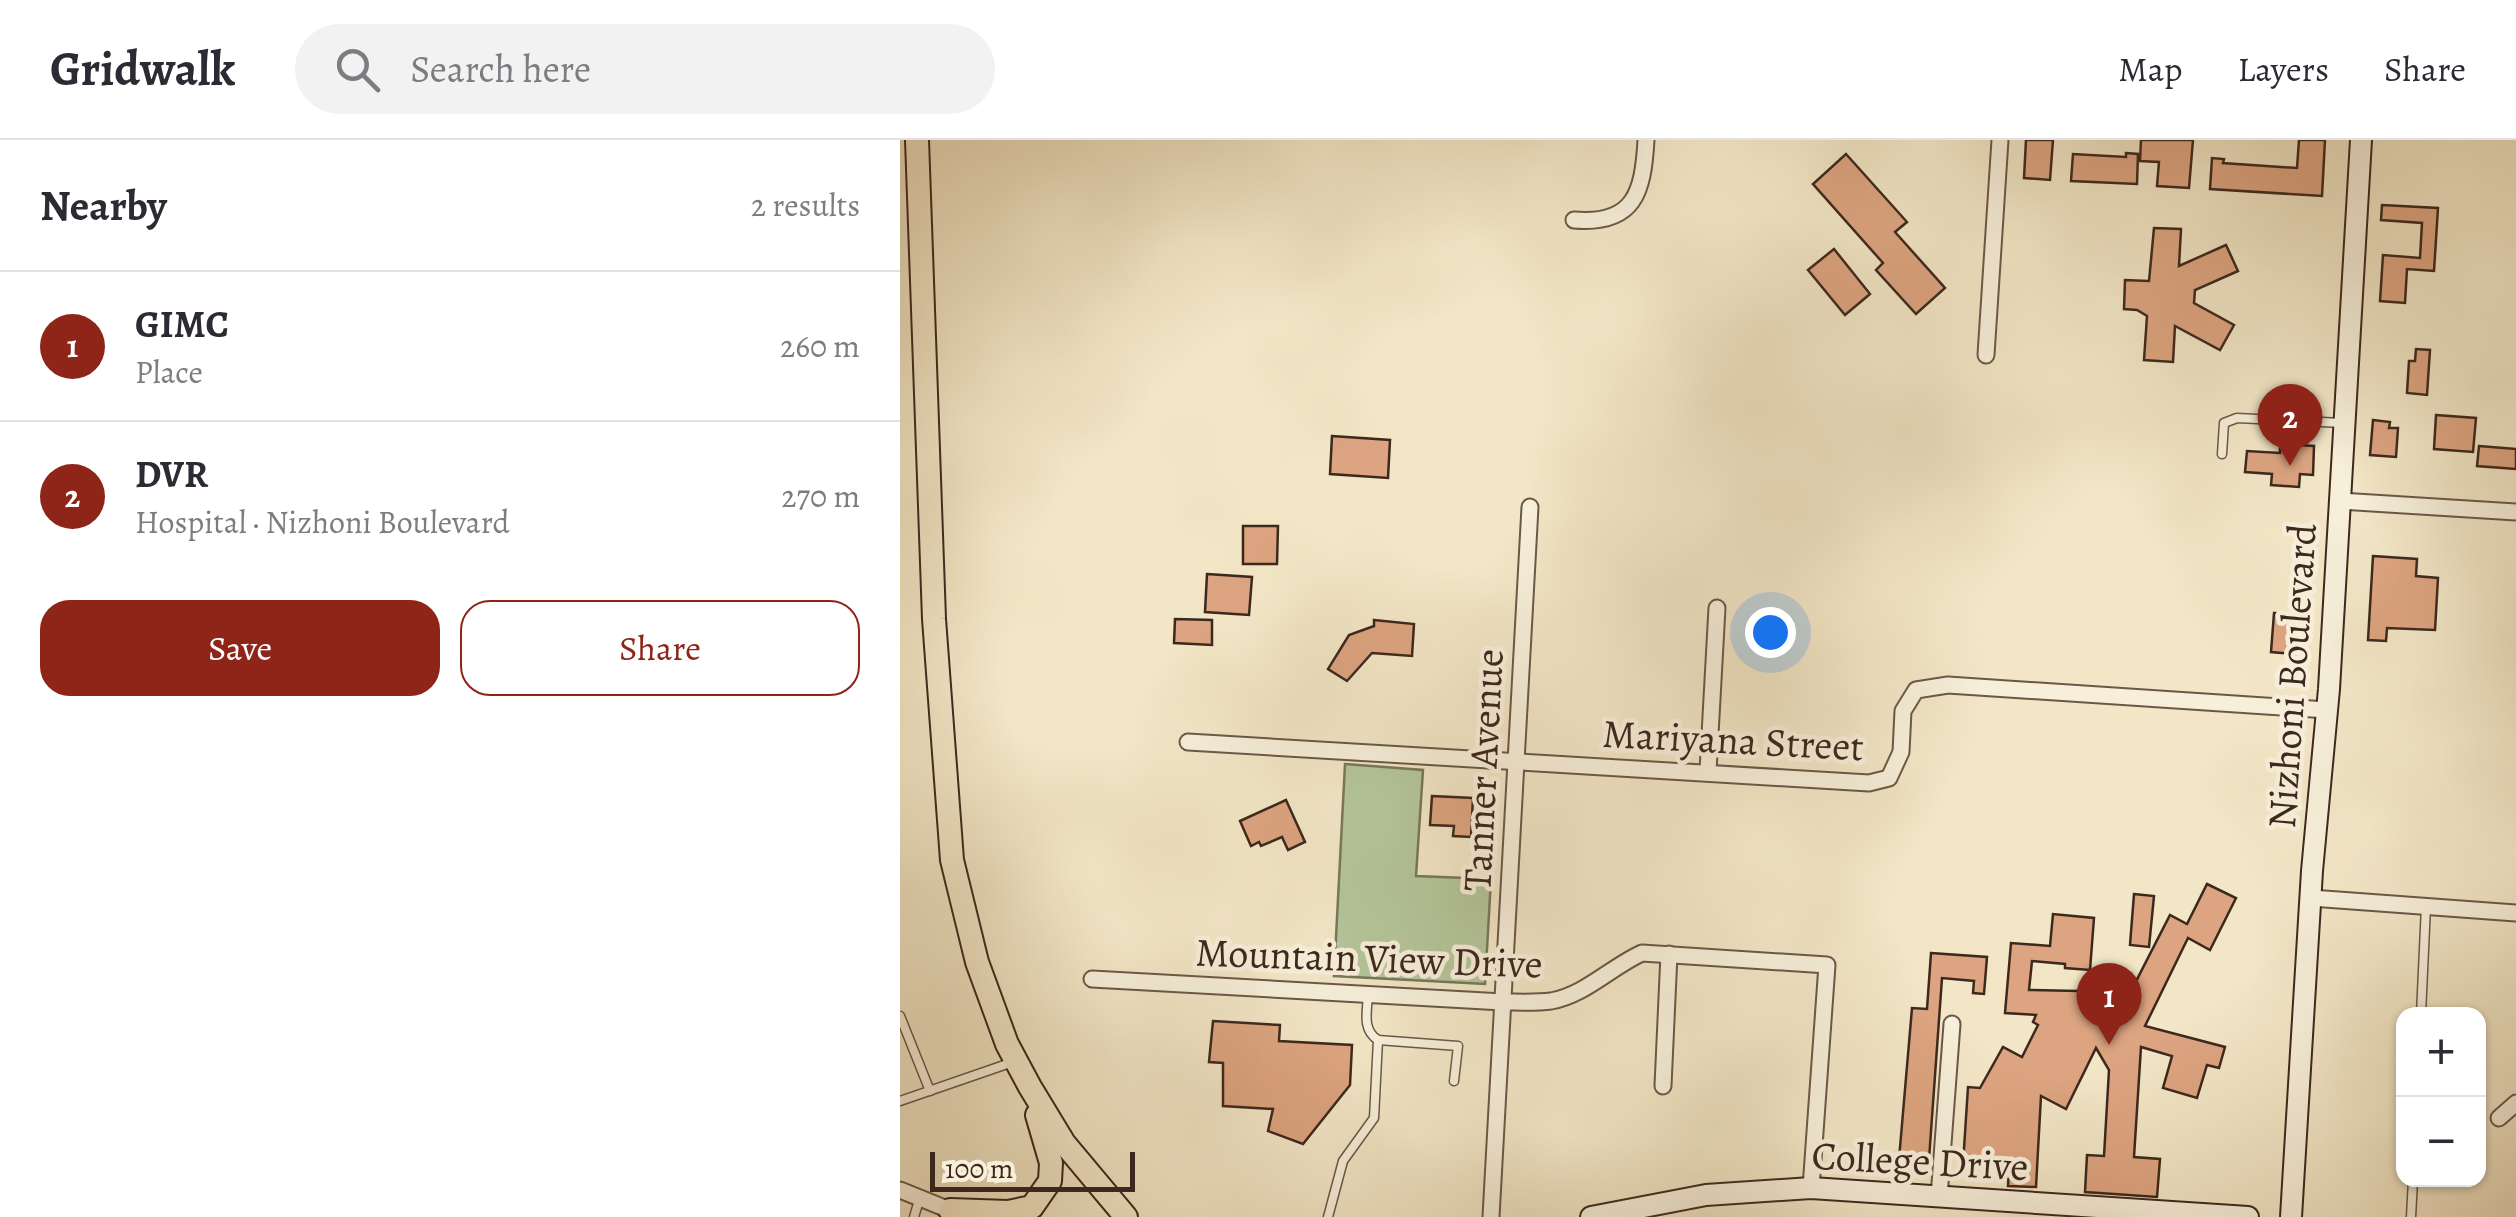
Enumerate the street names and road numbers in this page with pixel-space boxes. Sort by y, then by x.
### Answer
street label: Nizhoni Boulevard [2254,521,2330,830]
street label: Tanner Avenue [1449,647,1517,893]
street label: Mariyana Street [1601,706,1865,774]
street label: Mountain View Drive [1194,924,1544,992]
street label: College Drive [1810,1128,2030,1194]

